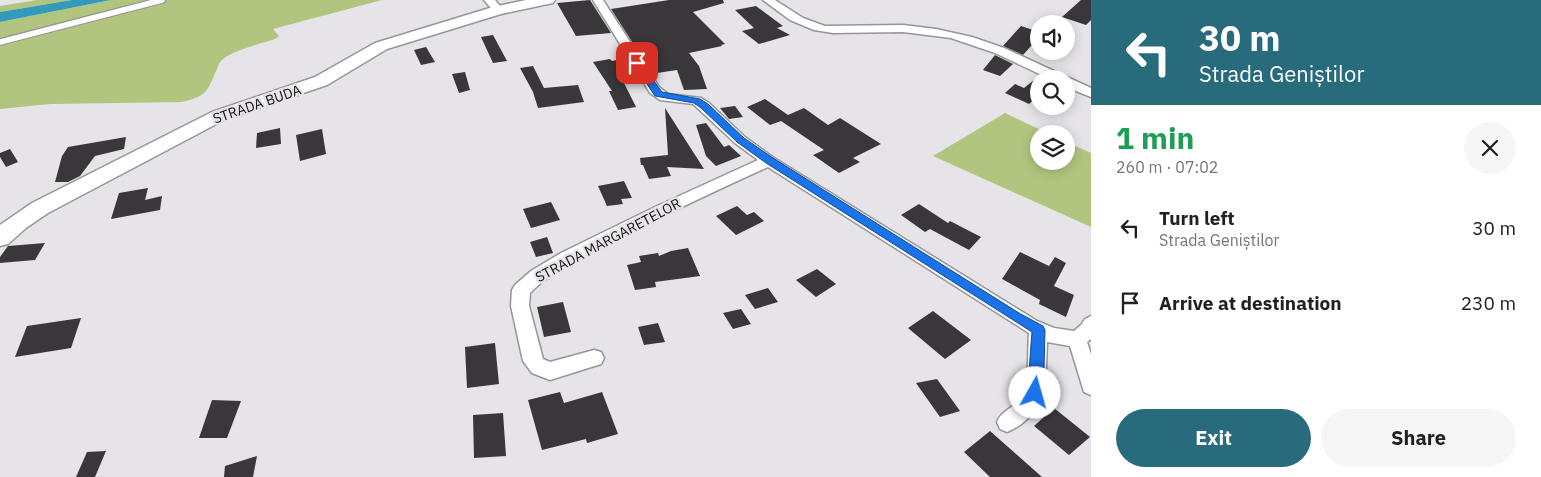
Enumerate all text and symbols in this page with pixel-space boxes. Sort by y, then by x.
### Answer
map controls [1030,15,1075,170]
button: sound [1030,15,1075,60]
text: 30 m [1199,15,1281,61]
icon: left [1116,20,1181,85]
pin [616,42,658,84]
icon: arrive [623,49,651,77]
text: Strada Geniștilor [1199,59,1364,88]
button: search [1030,70,1075,115]
street label: STRADA BUDA [210,80,304,128]
text: 1 min [1116,118,1194,157]
button: close [1464,122,1516,174]
button: layers [1030,125,1075,170]
text: 260 m · 07:02 [1116,157,1218,177]
street label: STRADA MARGARETELOR [532,194,684,286]
text: Turn left [1159,206,1235,230]
icon: left [1116,214,1144,242]
text: 30 m [1472,216,1516,240]
text: Strada Geniștilor [1159,230,1279,250]
icon: arrive [1116,289,1144,317]
text: Arrive at destination [1159,291,1342,315]
text: 230 m [1461,291,1516,315]
position arrow [1008,366,1060,418]
button: Exit [1116,409,1311,467]
button: Share [1321,409,1516,467]

